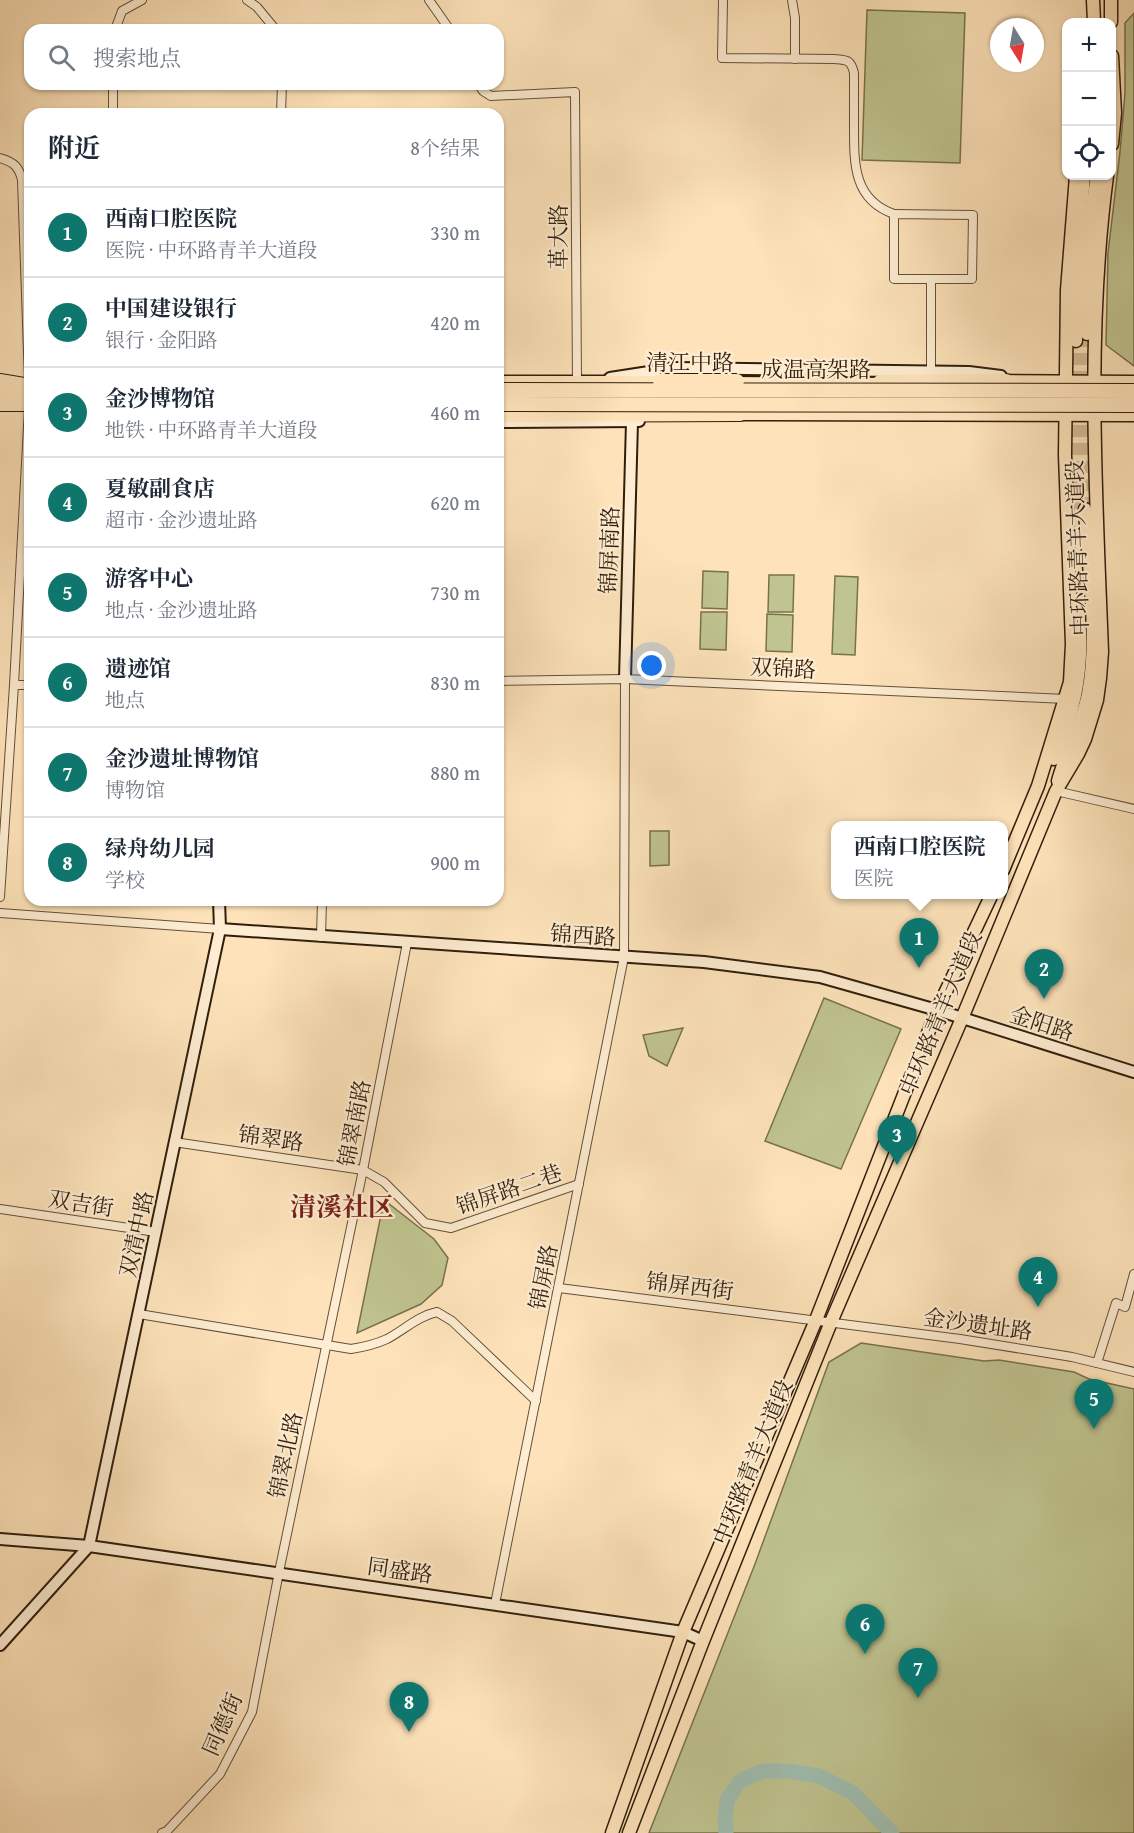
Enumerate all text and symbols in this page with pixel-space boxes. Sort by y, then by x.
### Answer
north arrow [990,18,1044,72]
map controls [1062,18,1116,180]
button: + [1062,18,1116,72]
search box [24,24,504,90]
icon: search [45,41,78,74]
text: 搜索地点 [93,42,181,74]
button: − [1062,72,1116,126]
button: locate [1062,126,1116,180]
text: 附近 [48,128,100,167]
text: 8个结果 [410,133,480,162]
text: 西南口腔医院 [105,202,237,234]
street label: 革大路 [542,204,574,270]
text: 1 [62,218,73,247]
text: 330 m [430,218,480,247]
text: 医院 · 中环路青羊大道段 [105,235,317,264]
text: 中国建设银行 [105,292,237,324]
text: 2 [62,308,73,337]
text: 420 m [430,308,480,337]
text: 银行 · 金阳路 [105,325,217,354]
street label: 清江中路 [646,346,734,378]
street label: 成温高架路 [761,353,871,385]
text: 金沙博物馆 [105,382,215,414]
text: 3 [62,398,73,427]
text: 460 m [430,398,480,427]
text: 地铁 · 中环路青羊大道段 [105,415,317,444]
street label: 中环路青羊大道段 [1058,459,1096,637]
text: 夏敏副食店 [105,472,215,504]
text: 4 [62,488,73,517]
text: 620 m [430,488,480,517]
text: 超市 · 金沙遗址路 [105,505,257,534]
street label: 锦屏南路 [591,505,627,595]
text: 游客中心 [105,562,193,594]
text: 5 [62,578,73,607]
text: 730 m [430,578,480,607]
text: 地点 · 金沙遗址路 [105,595,257,624]
street label: 双锦路 [749,650,817,686]
your location [637,651,666,680]
text: 遗迹馆 [105,652,171,684]
text: 6 [62,668,73,697]
text: 830 m [430,668,480,697]
text: 地点 [105,685,145,714]
text: 金沙遗址博物馆 [105,742,259,774]
text: 7 [62,758,73,787]
text: 880 m [430,758,480,787]
text: 博物馆 [105,775,165,804]
popup [831,821,1008,899]
text: 西南口腔医院 [853,830,986,862]
text: 绿舟幼儿园 [105,832,215,864]
text: 8 [62,848,73,877]
text: 900 m [430,848,480,877]
text: 医院 [853,863,893,892]
text: 学校 [105,865,145,894]
street label: 锦西路 [549,917,617,953]
pin: 1 [900,918,938,968]
street label: 中环路青羊大道段 [891,926,989,1100]
pin: 2 [1024,950,1064,999]
street label: 金阳路 [1006,998,1078,1048]
street label: 锦翠南路 [330,1077,378,1169]
pin: 3 [878,1116,916,1165]
street label: 锦翠路 [236,1118,306,1158]
street label: 锦屏路二巷 [452,1156,566,1222]
street label: 双吉街 [46,1182,116,1224]
district label: 清溪社区 [290,1187,394,1226]
street label: 双清中路 [111,1188,161,1280]
street label: 锦屏路 [521,1242,565,1312]
pin: 4 [1018,1258,1058,1307]
street label: 锦屏西街 [644,1265,736,1307]
street label: 金沙遗址路 [921,1301,1035,1347]
street label: 中环路青羊大道段 [704,1374,800,1550]
pin: 5 [1074,1380,1114,1429]
street label: 锦翠北路 [260,1409,310,1501]
street label: 同盛路 [365,1550,435,1590]
pin: 6 [846,1604,884,1654]
pin: 7 [898,1648,938,1698]
pin: 8 [390,1682,428,1732]
street label: 同德街 [194,1687,250,1761]

